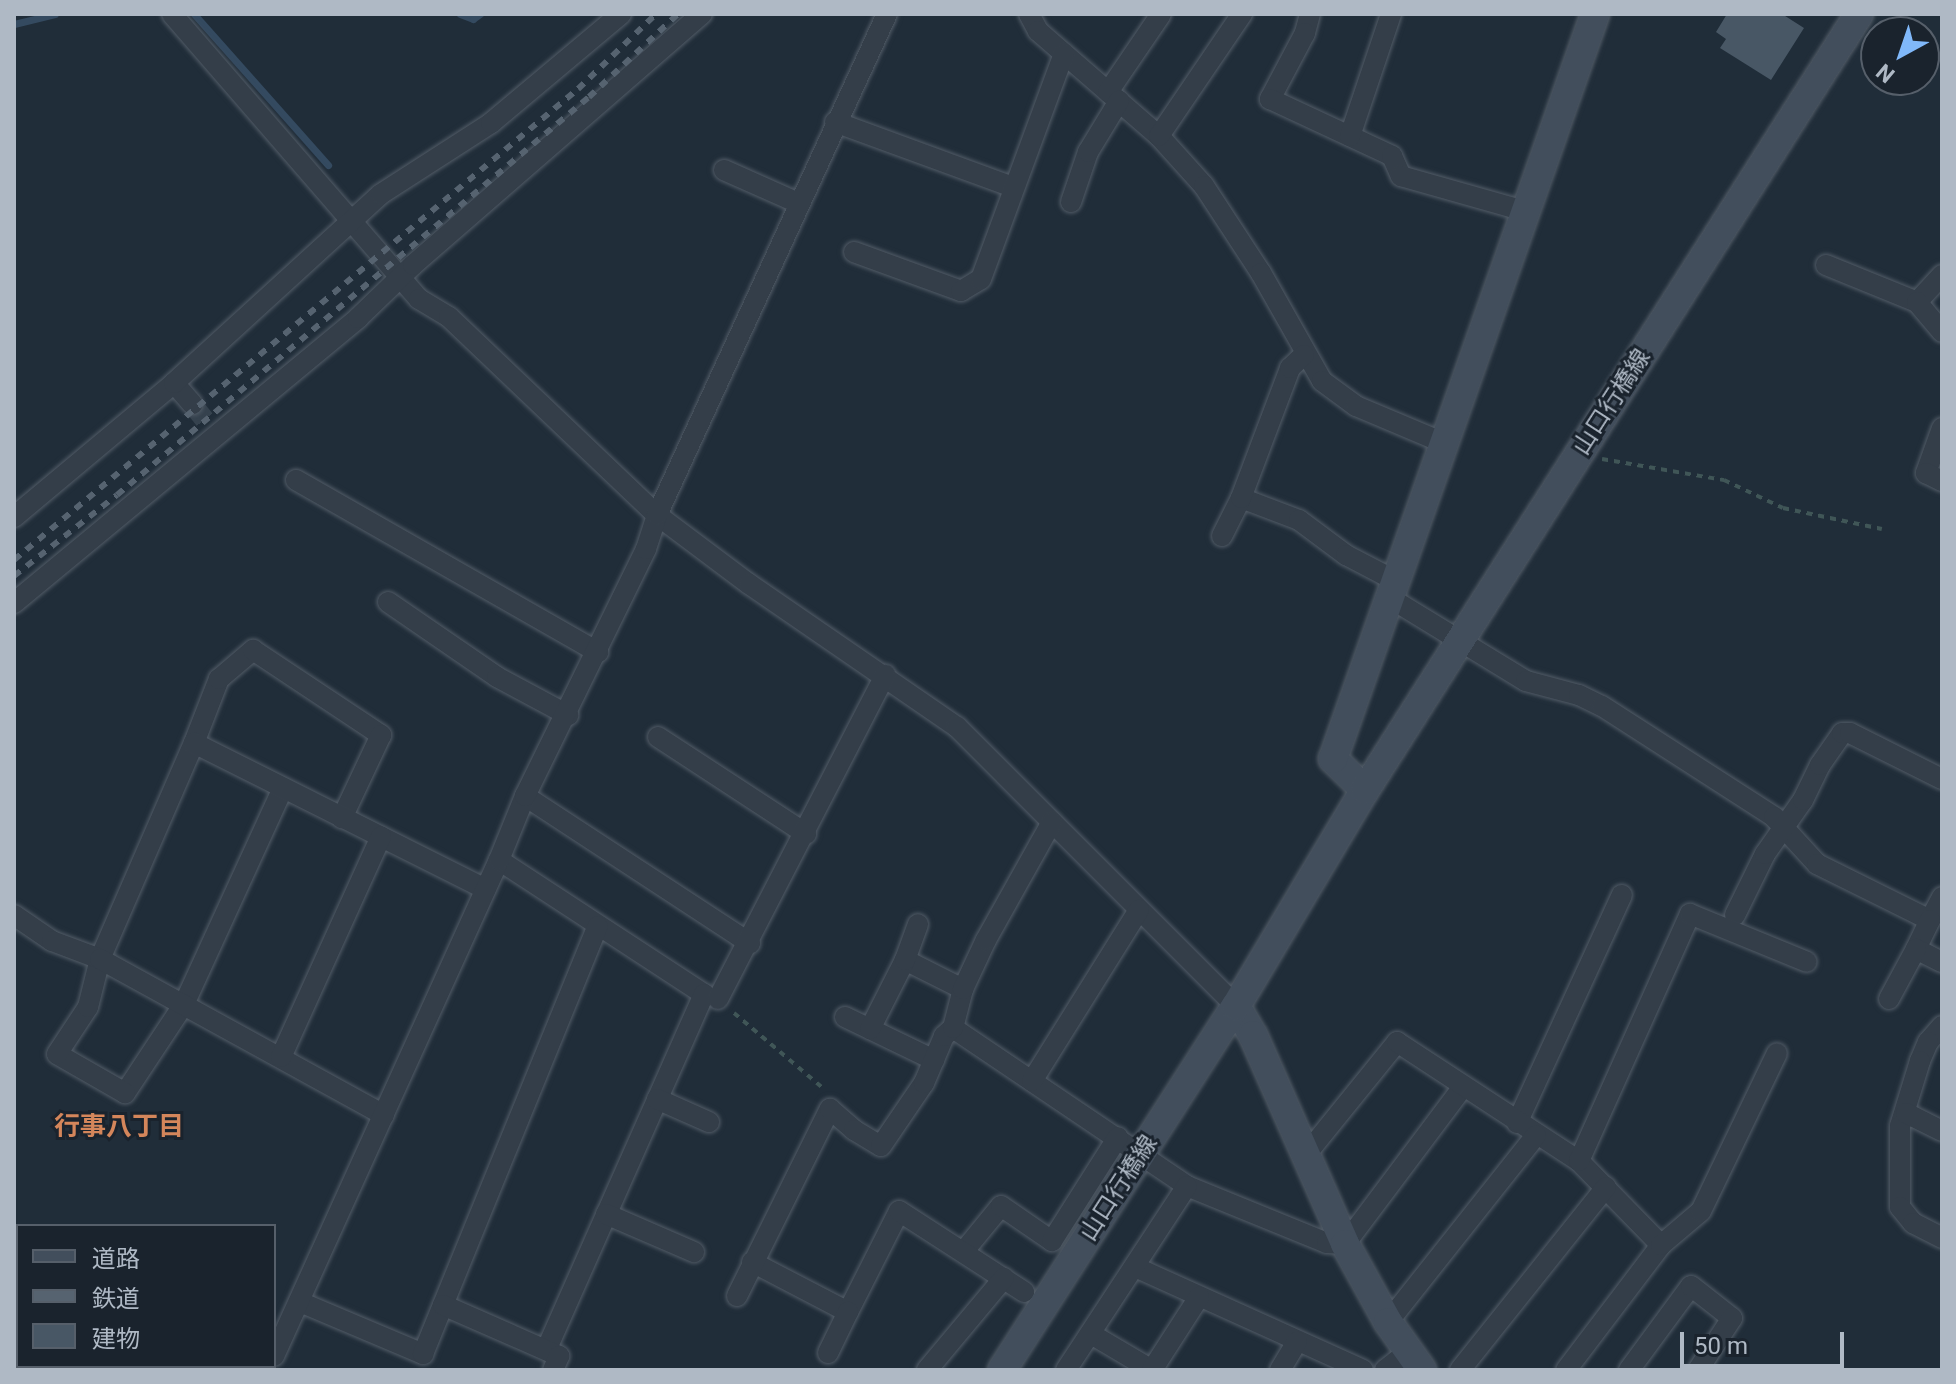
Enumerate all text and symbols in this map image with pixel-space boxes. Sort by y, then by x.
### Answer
north arrow [1860,16,1940,96]
text: N [1872,59,1900,88]
street label: 山口行橋線 [1567,344,1657,460]
district label: 行事八丁目 [54,1111,184,1143]
street label: 山口行橋線 [1074,1130,1164,1246]
legend [16,1224,276,1368]
text: 道路 [92,1245,140,1273]
text: 鉄道 [92,1285,140,1313]
scale bar [1684,1316,1848,1366]
text: 建物 [92,1325,140,1353]
text: 50 m [1694,1332,1748,1360]

